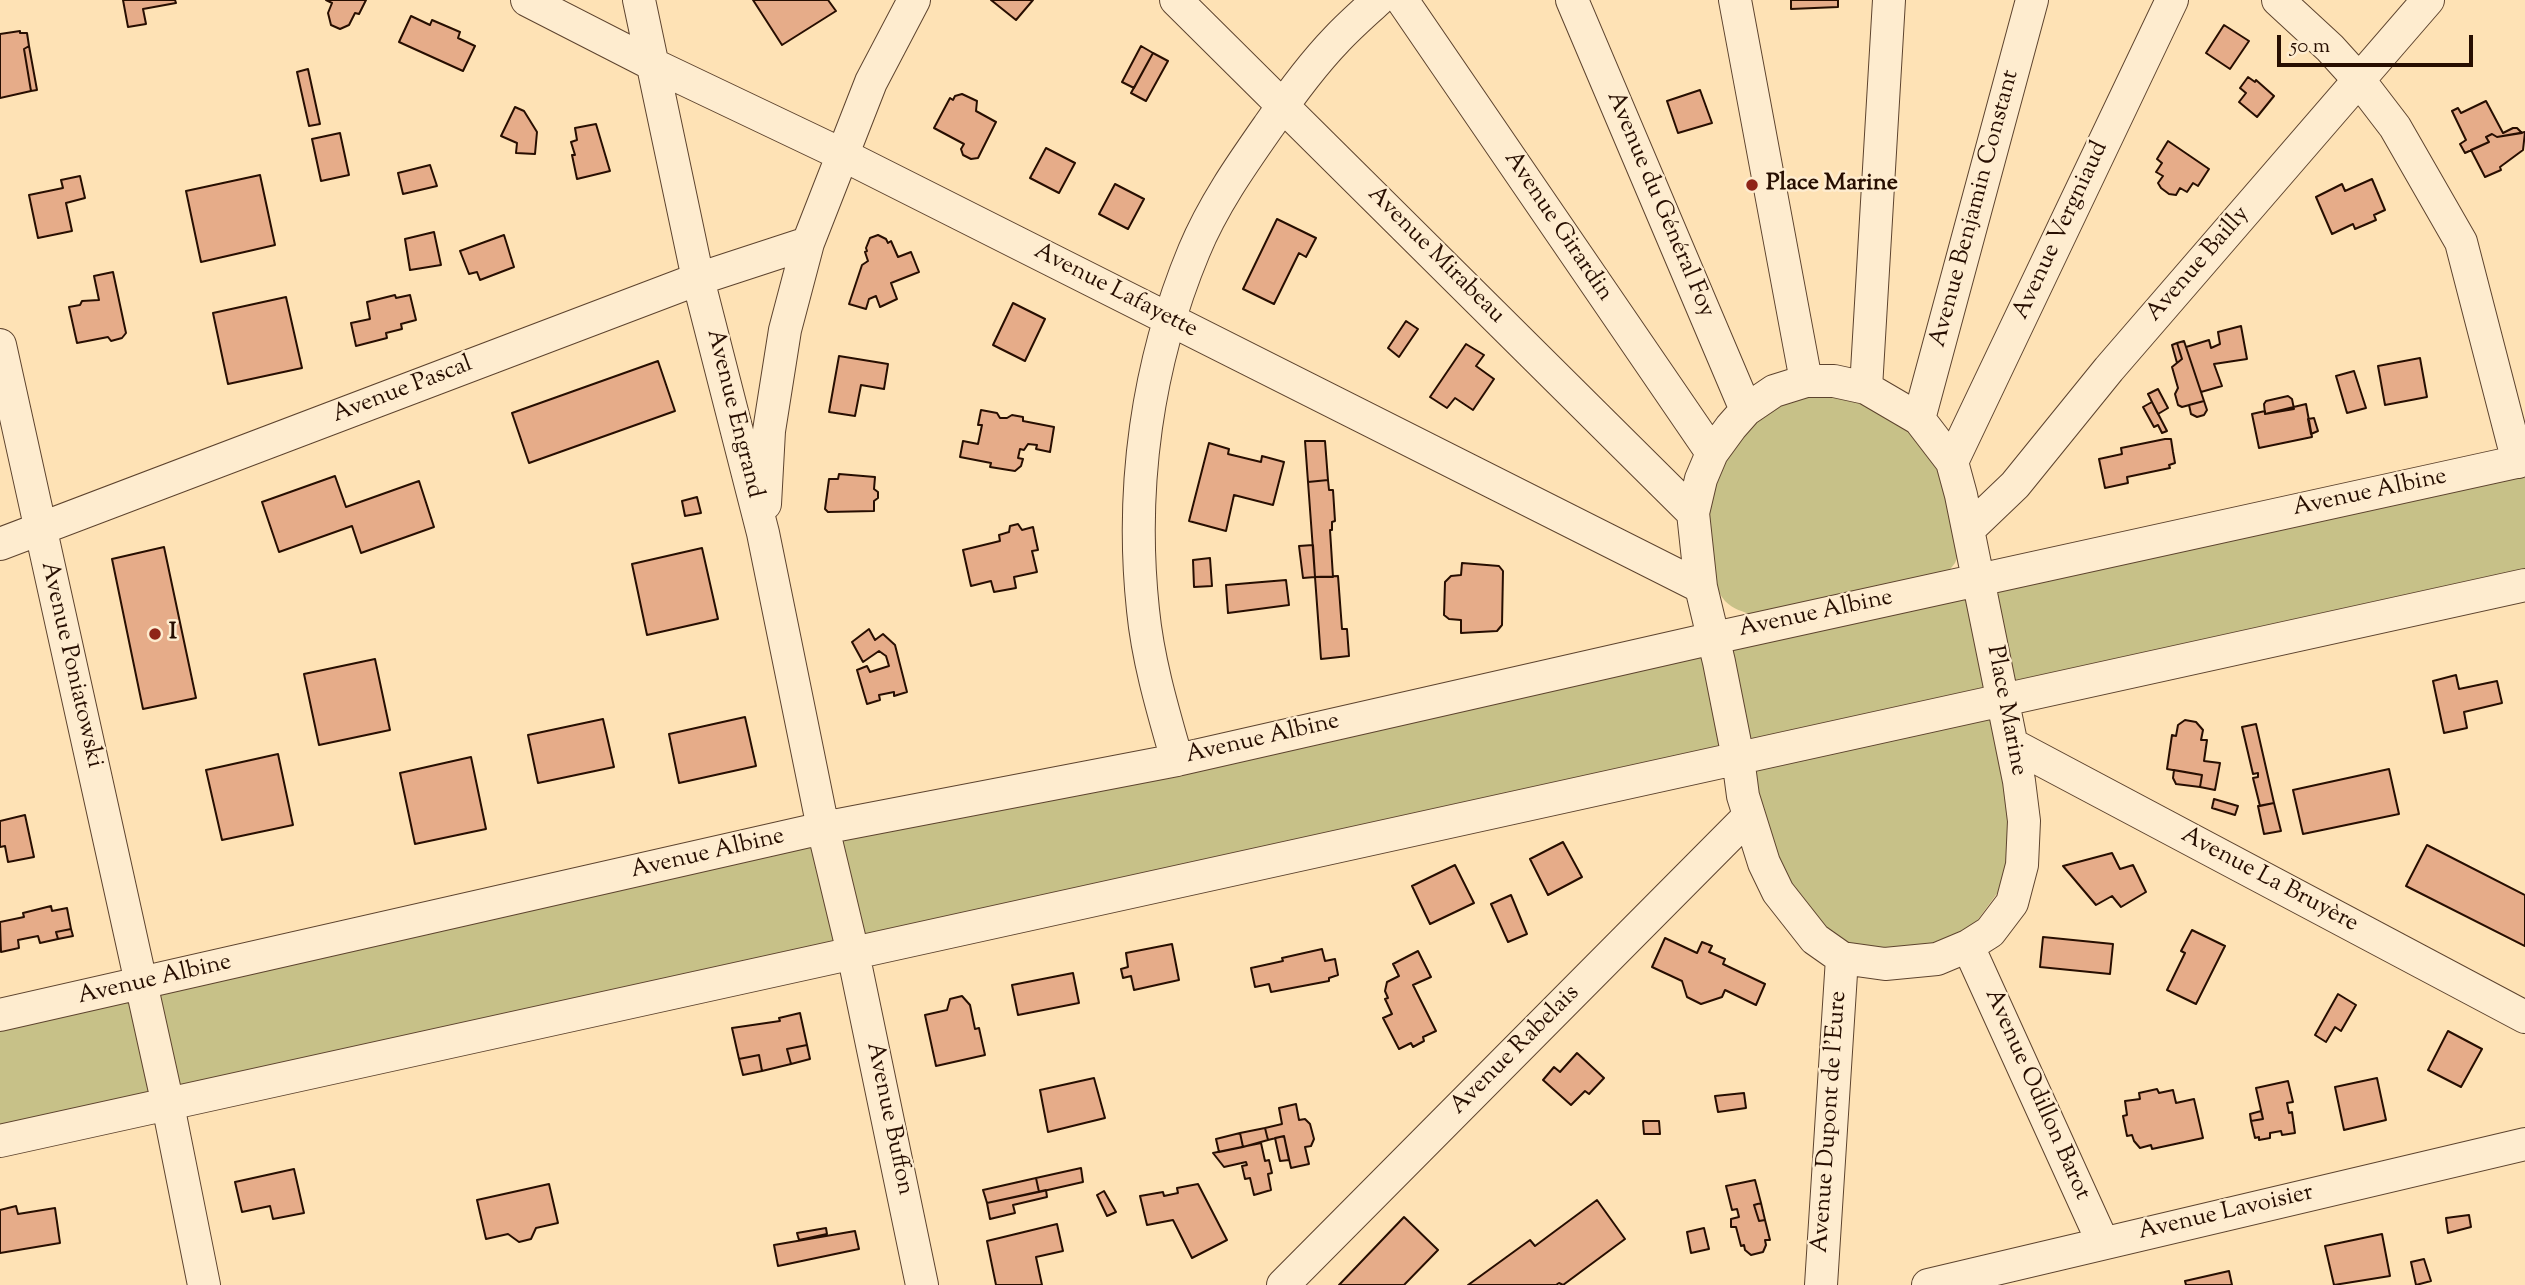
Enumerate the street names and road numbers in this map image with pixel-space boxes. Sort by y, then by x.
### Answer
street label: Avenue Benjamin Constant [1925,67,2027,351]
street label: Avenue du Général Foy [1598,88,1720,322]
street label: Avenue Vergniaud [2008,137,2116,325]
street label: Avenue Girardin [1496,146,1618,308]
street label: Avenue Mirabeau [1360,181,1510,331]
street label: Avenue Bailly [2141,201,2257,329]
street label: Avenue Lafayette [1028,238,1202,346]
street label: Avenue Engrand [698,327,768,501]
street label: Avenue Pascal [329,351,477,431]
street label: Avenue Albine [2290,464,2450,524]
street label: Avenue Poniatowski [32,559,108,771]
street label: Avenue Albine [1736,585,1896,645]
street label: Place Marine [1978,644,2032,778]
street label: Avenue Albine [1183,708,1343,772]
street label: Avenue La Bruyère [2175,822,2363,940]
street label: Avenue Albine [628,823,788,887]
street label: Avenue Albine [75,949,235,1013]
street label: Avenue Rabelais [1445,980,1587,1122]
street label: Avenue Odillon Barot [1977,985,2095,1205]
street label: Avenue Dupont de l'Eure [1807,990,1855,1254]
street label: Avenue Buffon [858,1040,918,1198]
street label: Avenue Lavoisier [2136,1180,2316,1248]

